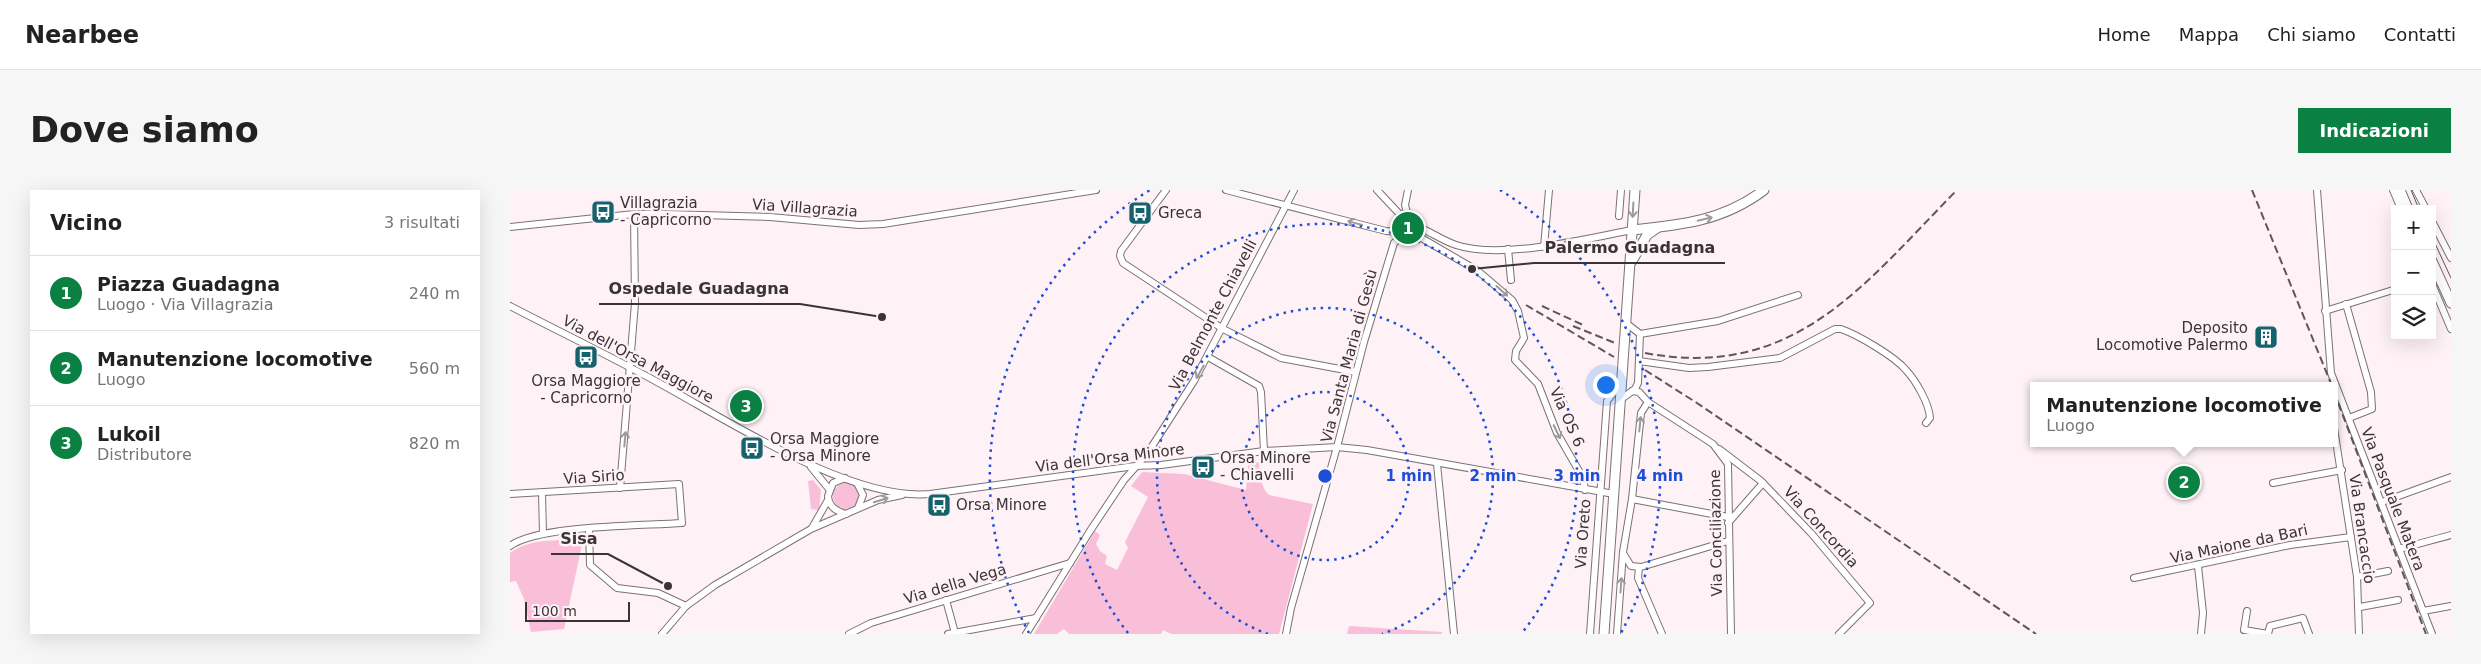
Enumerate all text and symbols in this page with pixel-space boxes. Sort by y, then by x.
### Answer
text: Nearbee [25,21,139,49]
text: Home [2098,24,2151,45]
text: Mappa [2179,24,2239,45]
text: Chi siamo [2267,24,2356,45]
text: Contatti [2384,24,2456,45]
button: Indicazioni [2298,108,2451,153]
text: Dove siamo [30,110,259,150]
place label: Villagrazia - Capricorno [620,194,712,229]
street label: Via Villagrazia [752,195,858,221]
bus stop icon: Villagrazia - Capricorno [590,199,616,225]
bus stop icon: Greca [1127,200,1153,226]
one-way arrow [1629,202,1638,218]
place label: Greca [1158,204,1202,222]
map controls [2391,205,2436,340]
button: + [2391,205,2436,250]
pin: 1 [1392,209,1424,247]
text: Vicino [50,211,122,235]
text: 3 risultati [384,213,460,232]
one-way arrow [1697,214,1713,223]
one-way arrow [1347,217,1363,227]
callout: Palermo Guadagna [1534,232,1725,263]
street label: Via Belmonte Chiavelli [1165,236,1261,394]
text: Palermo Guadagna [1545,238,1715,257]
button: − [2391,250,2436,295]
street label: Via Santa Maria di Gesù [1317,267,1381,445]
text: Piazza Guadagna [97,273,280,295]
callout: Ospedale Guadagna [599,273,800,304]
text: Ospedale Guadagna [609,279,789,298]
text: 1 [60,284,72,303]
text: 240 m [409,284,460,303]
one-way arrow [1496,285,1509,297]
text: Luogo · Via Villagrazia [97,295,274,314]
button: layers [2391,295,2436,340]
street label: Via dell'Orsa Maggiore [559,311,717,407]
place label: Deposito Locomotive Palermo [2096,319,2248,354]
building icon: Deposito Locomotive Palermo [2253,324,2279,350]
bus stop icon: Orsa Maggiore - Capricorno [573,344,599,370]
text: Manutenzione locomotive [97,348,373,370]
text: 2 [60,359,72,378]
text: 560 m [409,359,460,378]
one-way arrow [1195,364,1205,379]
text: Luogo [97,370,146,389]
place label: Orsa Maggiore - Capricorno [531,372,641,407]
your location [1593,372,1619,398]
popup [2030,382,2338,447]
street label: Via OS 6 [1546,384,1588,450]
pin: 3 [730,387,762,425]
text: Manutenzione locomotive [2046,394,2322,416]
one-way arrow [1635,416,1645,432]
text: Luogo [2046,416,2095,435]
text: Lukoil [97,423,161,445]
one-way arrow [1553,424,1562,439]
street label: Via Pasquale Matera [2357,425,2429,573]
place label: Orsa Maggiore - Orsa Minore [770,430,879,465]
one-way arrow [620,432,630,448]
text: 3 [60,434,72,453]
text: 820 m [409,434,460,453]
bus stop icon: Orsa Maggiore - Orsa Minore [739,435,765,461]
street label: Via dell'Orsa Minore [1035,440,1185,476]
text: Distributore [97,445,192,464]
place label: Orsa Minore - Chiavelli [1220,449,1311,484]
bus stop icon: Orsa Minore - Chiavelli [1190,454,1216,480]
pin: 2 [2168,463,2200,501]
street label: Via Sirio [563,466,625,488]
centre of rings [1316,467,1334,485]
text: 1 min [1385,467,1433,485]
text: 2 min [1469,467,1517,485]
text: 3 min [1553,467,1601,485]
text: 4 min [1636,467,1684,485]
street label: Via Conciliazione [1706,469,1726,597]
street label: Via Brancaccio [2345,473,2379,585]
street label: Via Concordia [1780,483,1862,571]
bus stop icon: Orsa Minore [926,492,952,518]
one-way arrow [872,495,888,505]
place label: Orsa Minore [956,496,1047,514]
street label: Via Oreto [1572,498,1594,570]
street label: Via Maione da Bari [2168,521,2310,567]
callout: Sisa [551,523,608,554]
text: Sisa [560,529,598,548]
street label: Via della Vega [902,560,1008,608]
one-way arrow [1616,578,1625,594]
scale bar [525,599,630,622]
text: 100 m [532,603,577,619]

